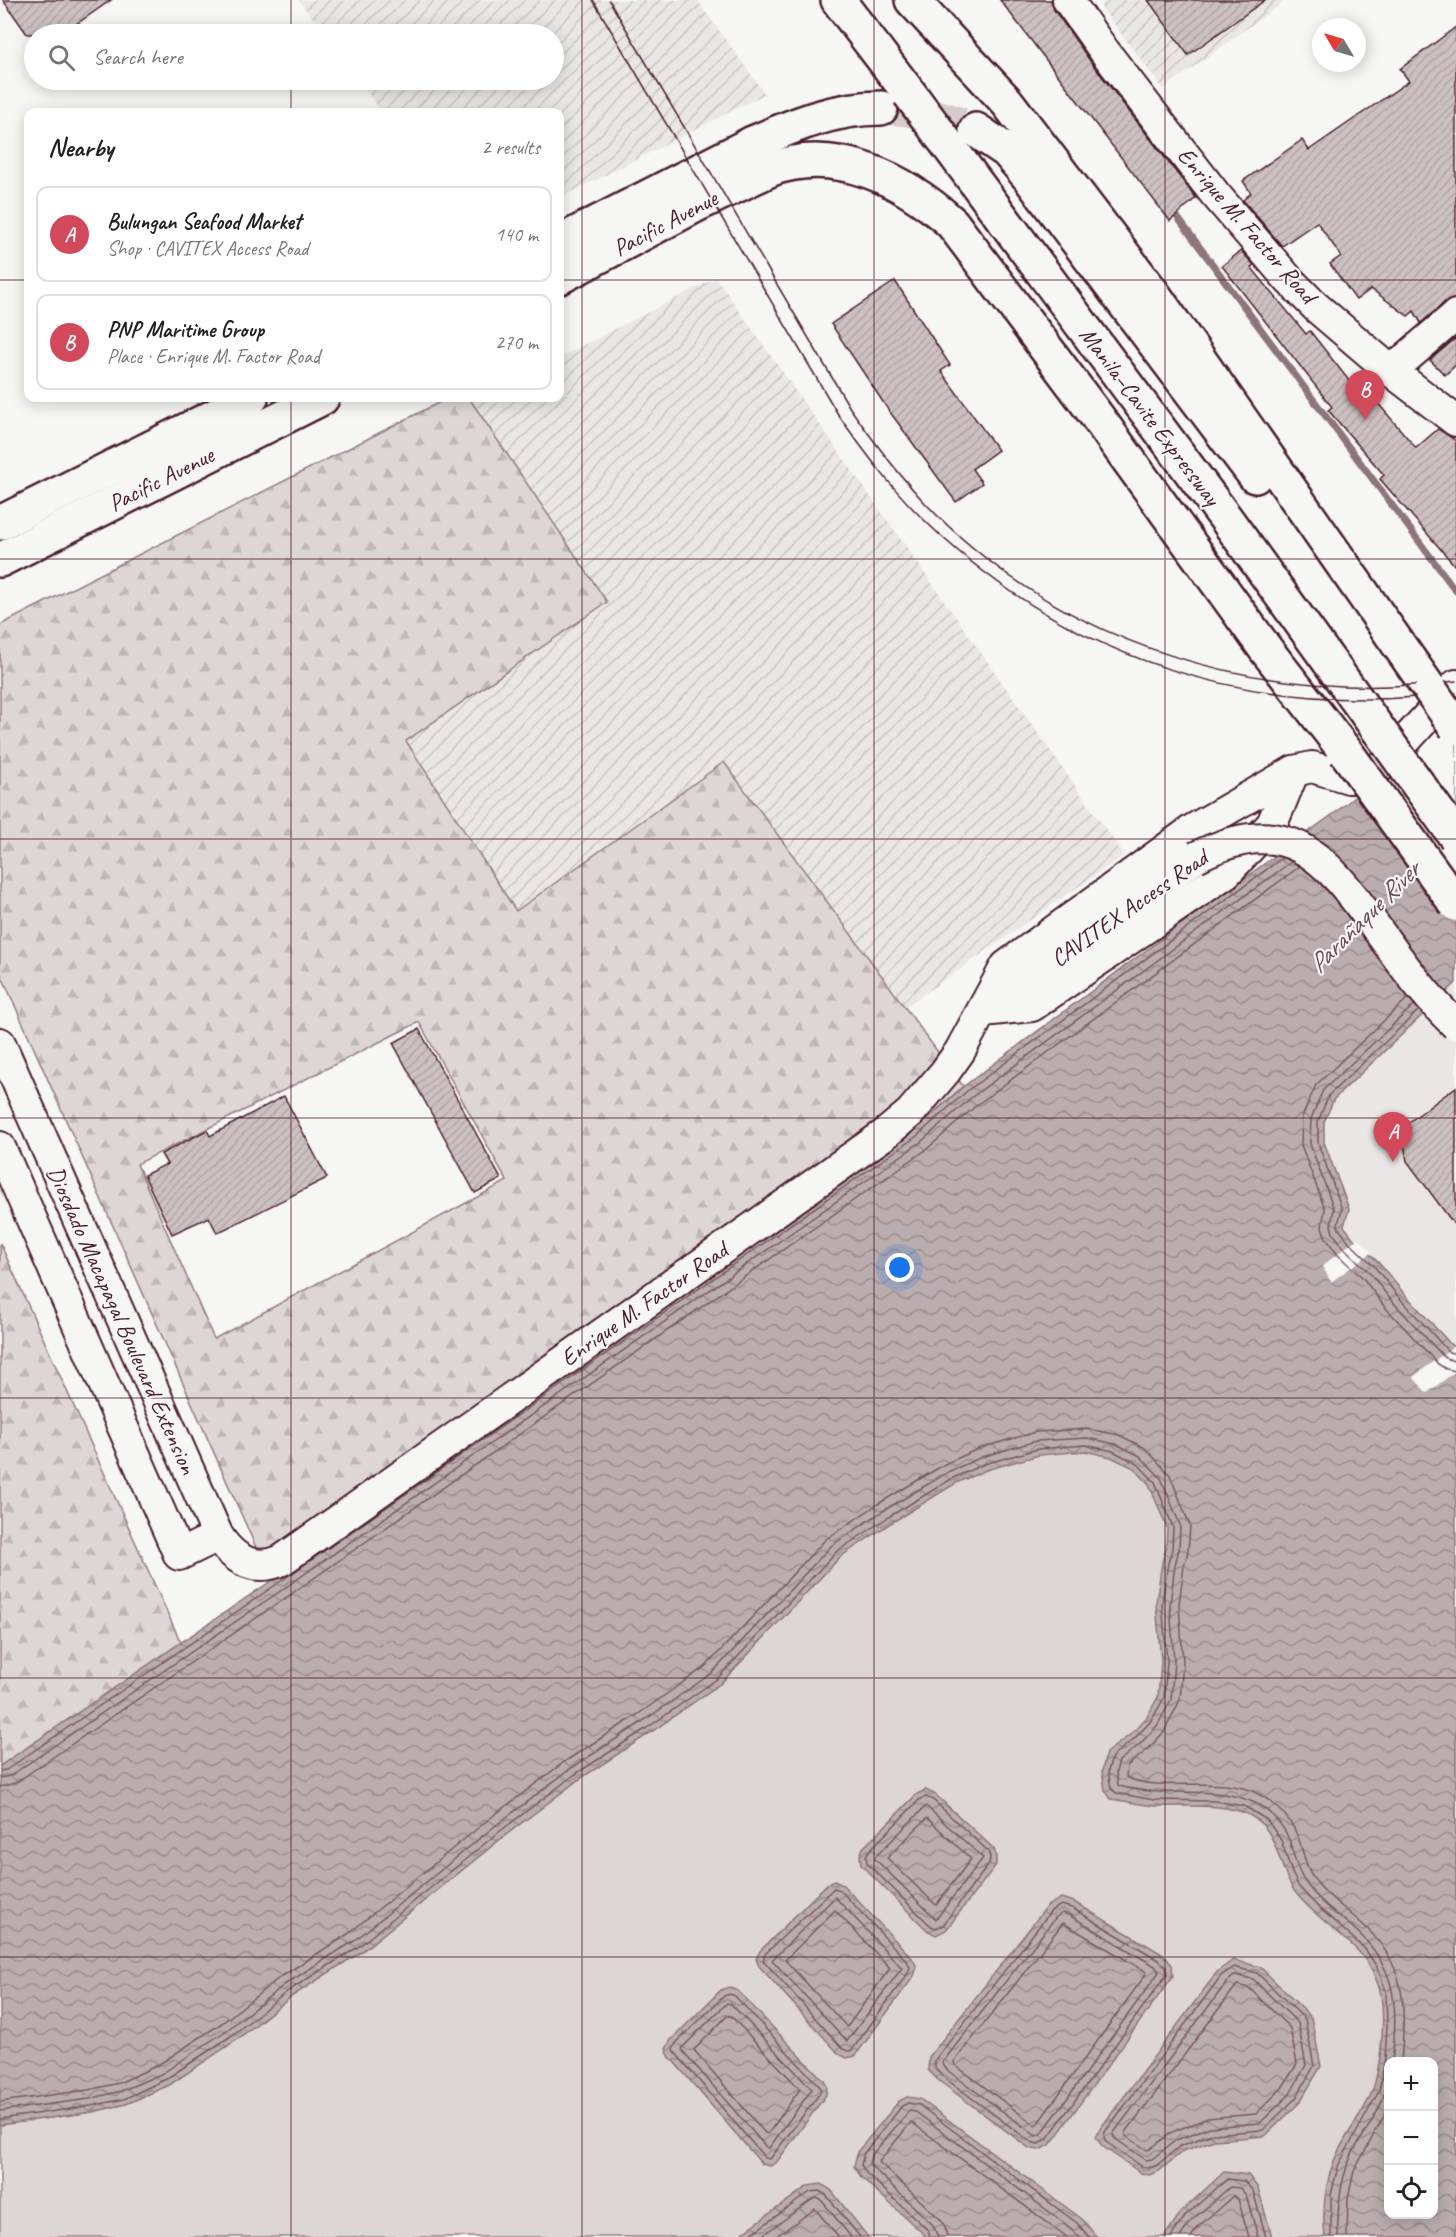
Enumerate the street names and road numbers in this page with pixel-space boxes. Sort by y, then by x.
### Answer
street label: Enrique M. Factor Road [1171,141,1325,312]
street label: Pacific Avenue [608,182,724,263]
street label: Manila–Cavite Expressway [1073,321,1228,513]
street label: Pacific Avenue [103,439,221,518]
street label: CAVITEX Access Road [1045,841,1216,973]
street label: Diosdado Macapagal Boulevard Extension [40,1161,204,1480]
street label: Enrique M. Factor Road [555,1233,736,1373]

